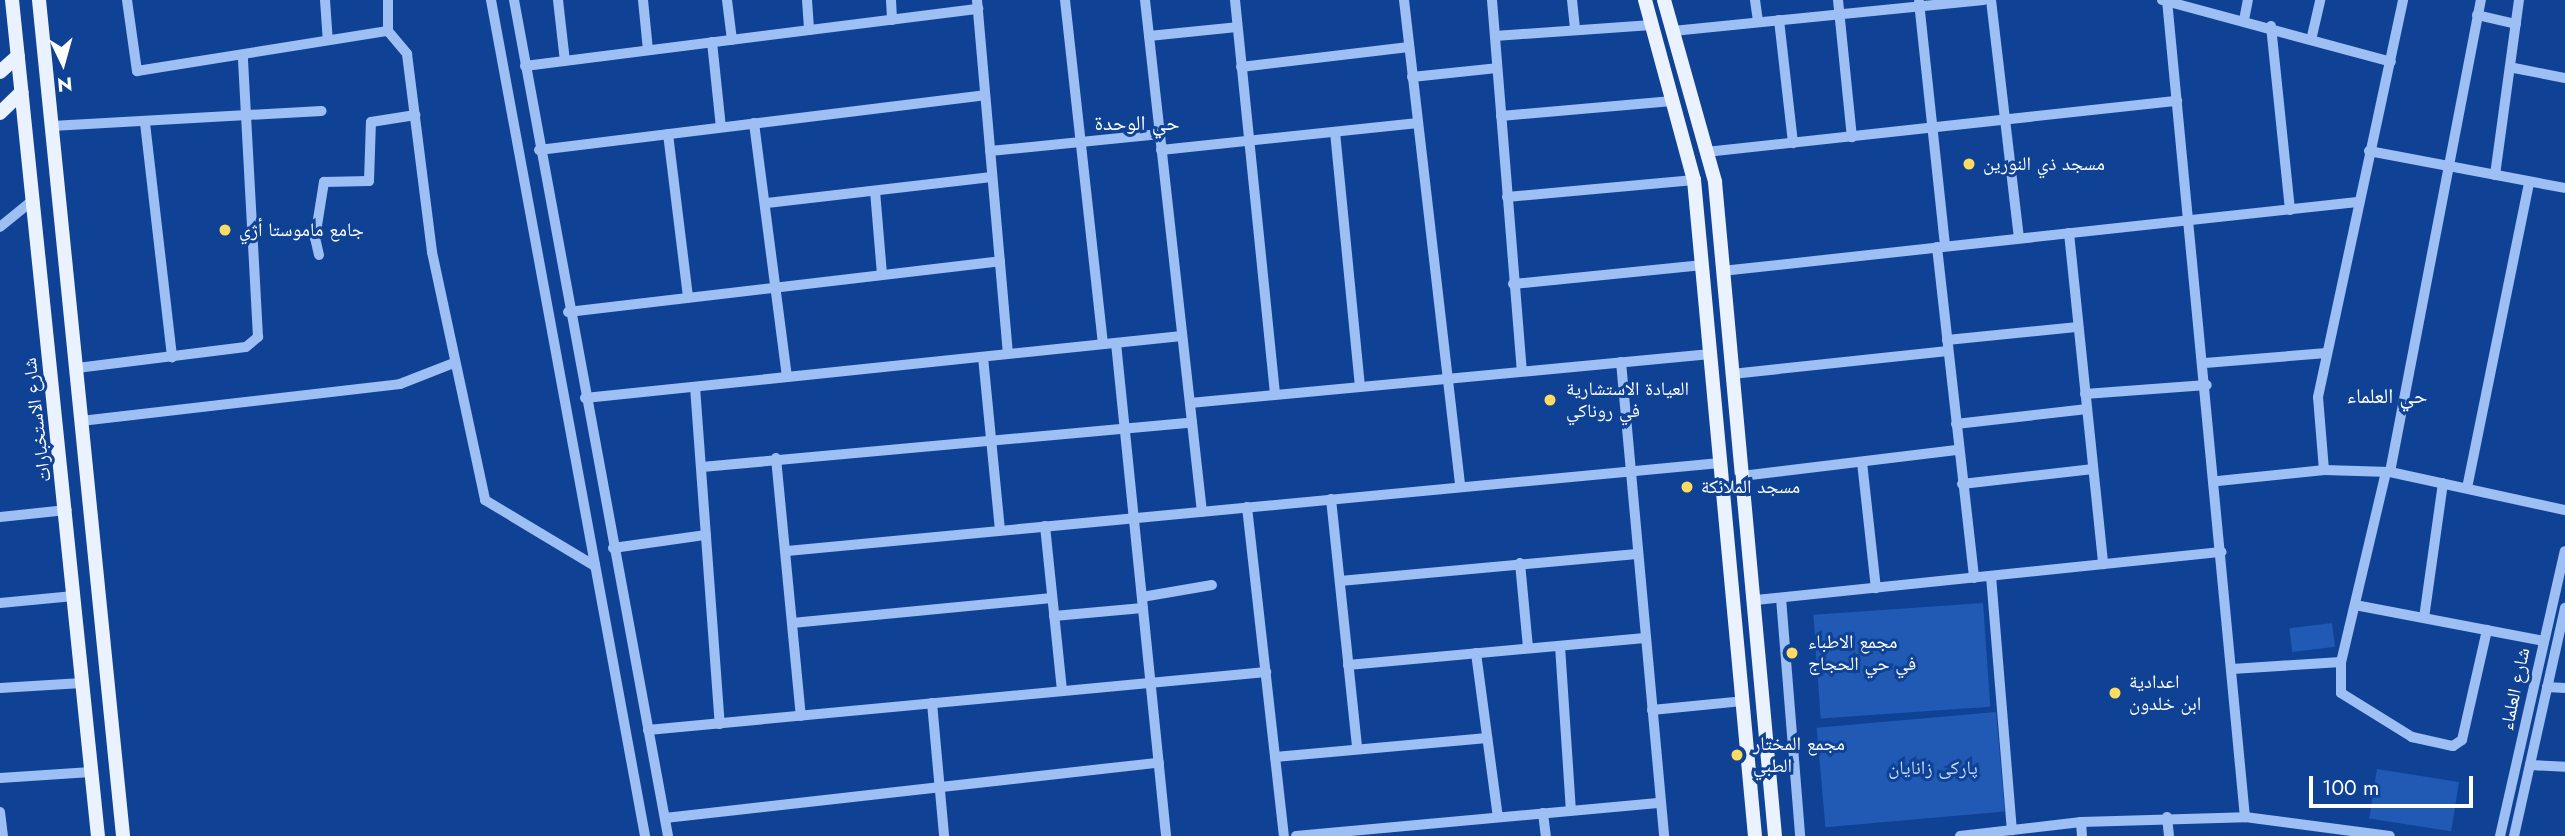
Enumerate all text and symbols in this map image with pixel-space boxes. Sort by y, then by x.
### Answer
north arrow [28,28,98,98]
text: N [56,70,74,99]
district label: حي الوحدة [1094,110,1180,136]
place label: مسجد ذي النورين [1983,153,2105,175]
marker: مسجد ذي النورين [1961,156,1977,172]
place label: جامع ماموستا أژي [239,219,364,241]
marker: جامع ماموستا أژي [217,222,233,238]
street label: شارع الاستخبارات [18,357,56,483]
place label: العيادة الاستشارية في روناكي [1566,378,1689,422]
district label: حي العلماء [2347,383,2427,409]
marker: العيادة الاستشارية في روناكي [1540,390,1560,410]
place label: مسجد الملائكة [1701,476,1800,498]
marker: مسجد الملائكة [1679,479,1695,495]
place label: مجمع الاطباء في حي الحجاج [1808,631,1916,675]
marker: مجمع الاطباء في حي الحجاج [1782,643,1802,663]
street label: شارع العلماء [2495,646,2535,732]
place label: اعدادية ابن خلدون [2129,671,2201,715]
marker: اعدادية ابن خلدون [2107,685,2123,701]
place label: مجمع المختار الطبي [1753,733,1845,777]
marker: مجمع المختار الطبي [1727,745,1747,765]
park label: پارکی زانایان [1888,757,1978,779]
scale bar [2313,762,2478,806]
text: 100 m [2322,773,2379,803]

